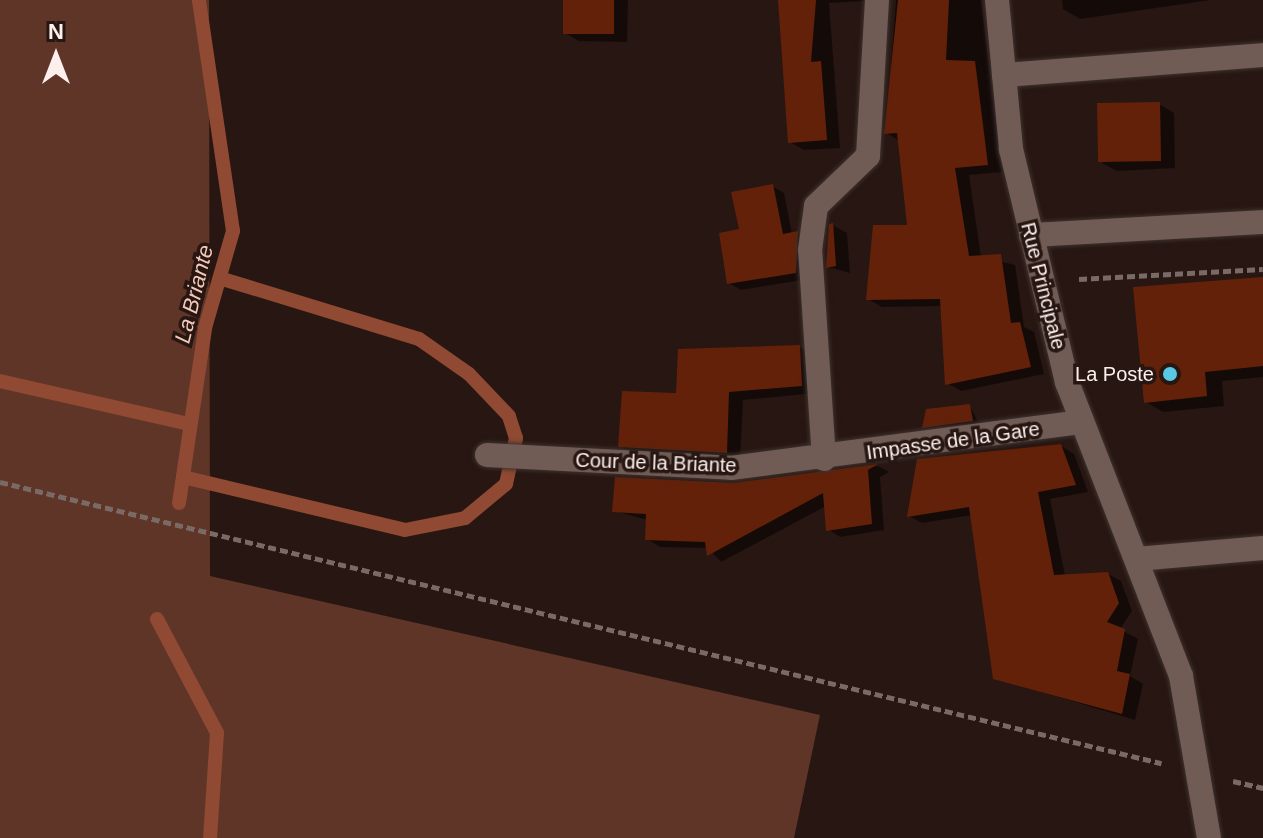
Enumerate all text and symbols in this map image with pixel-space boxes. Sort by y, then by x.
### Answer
north arrow [16,16,96,96]
text: N [48,19,64,44]
street label: Rue Principale [1016,220,1070,352]
water label: La Briante [169,242,219,346]
place label: La Poste [1075,362,1154,386]
marker: La Poste [1161,365,1179,383]
street label: Impasse de la Gare [865,417,1041,465]
street label: Cour de la Briante [575,448,737,478]

